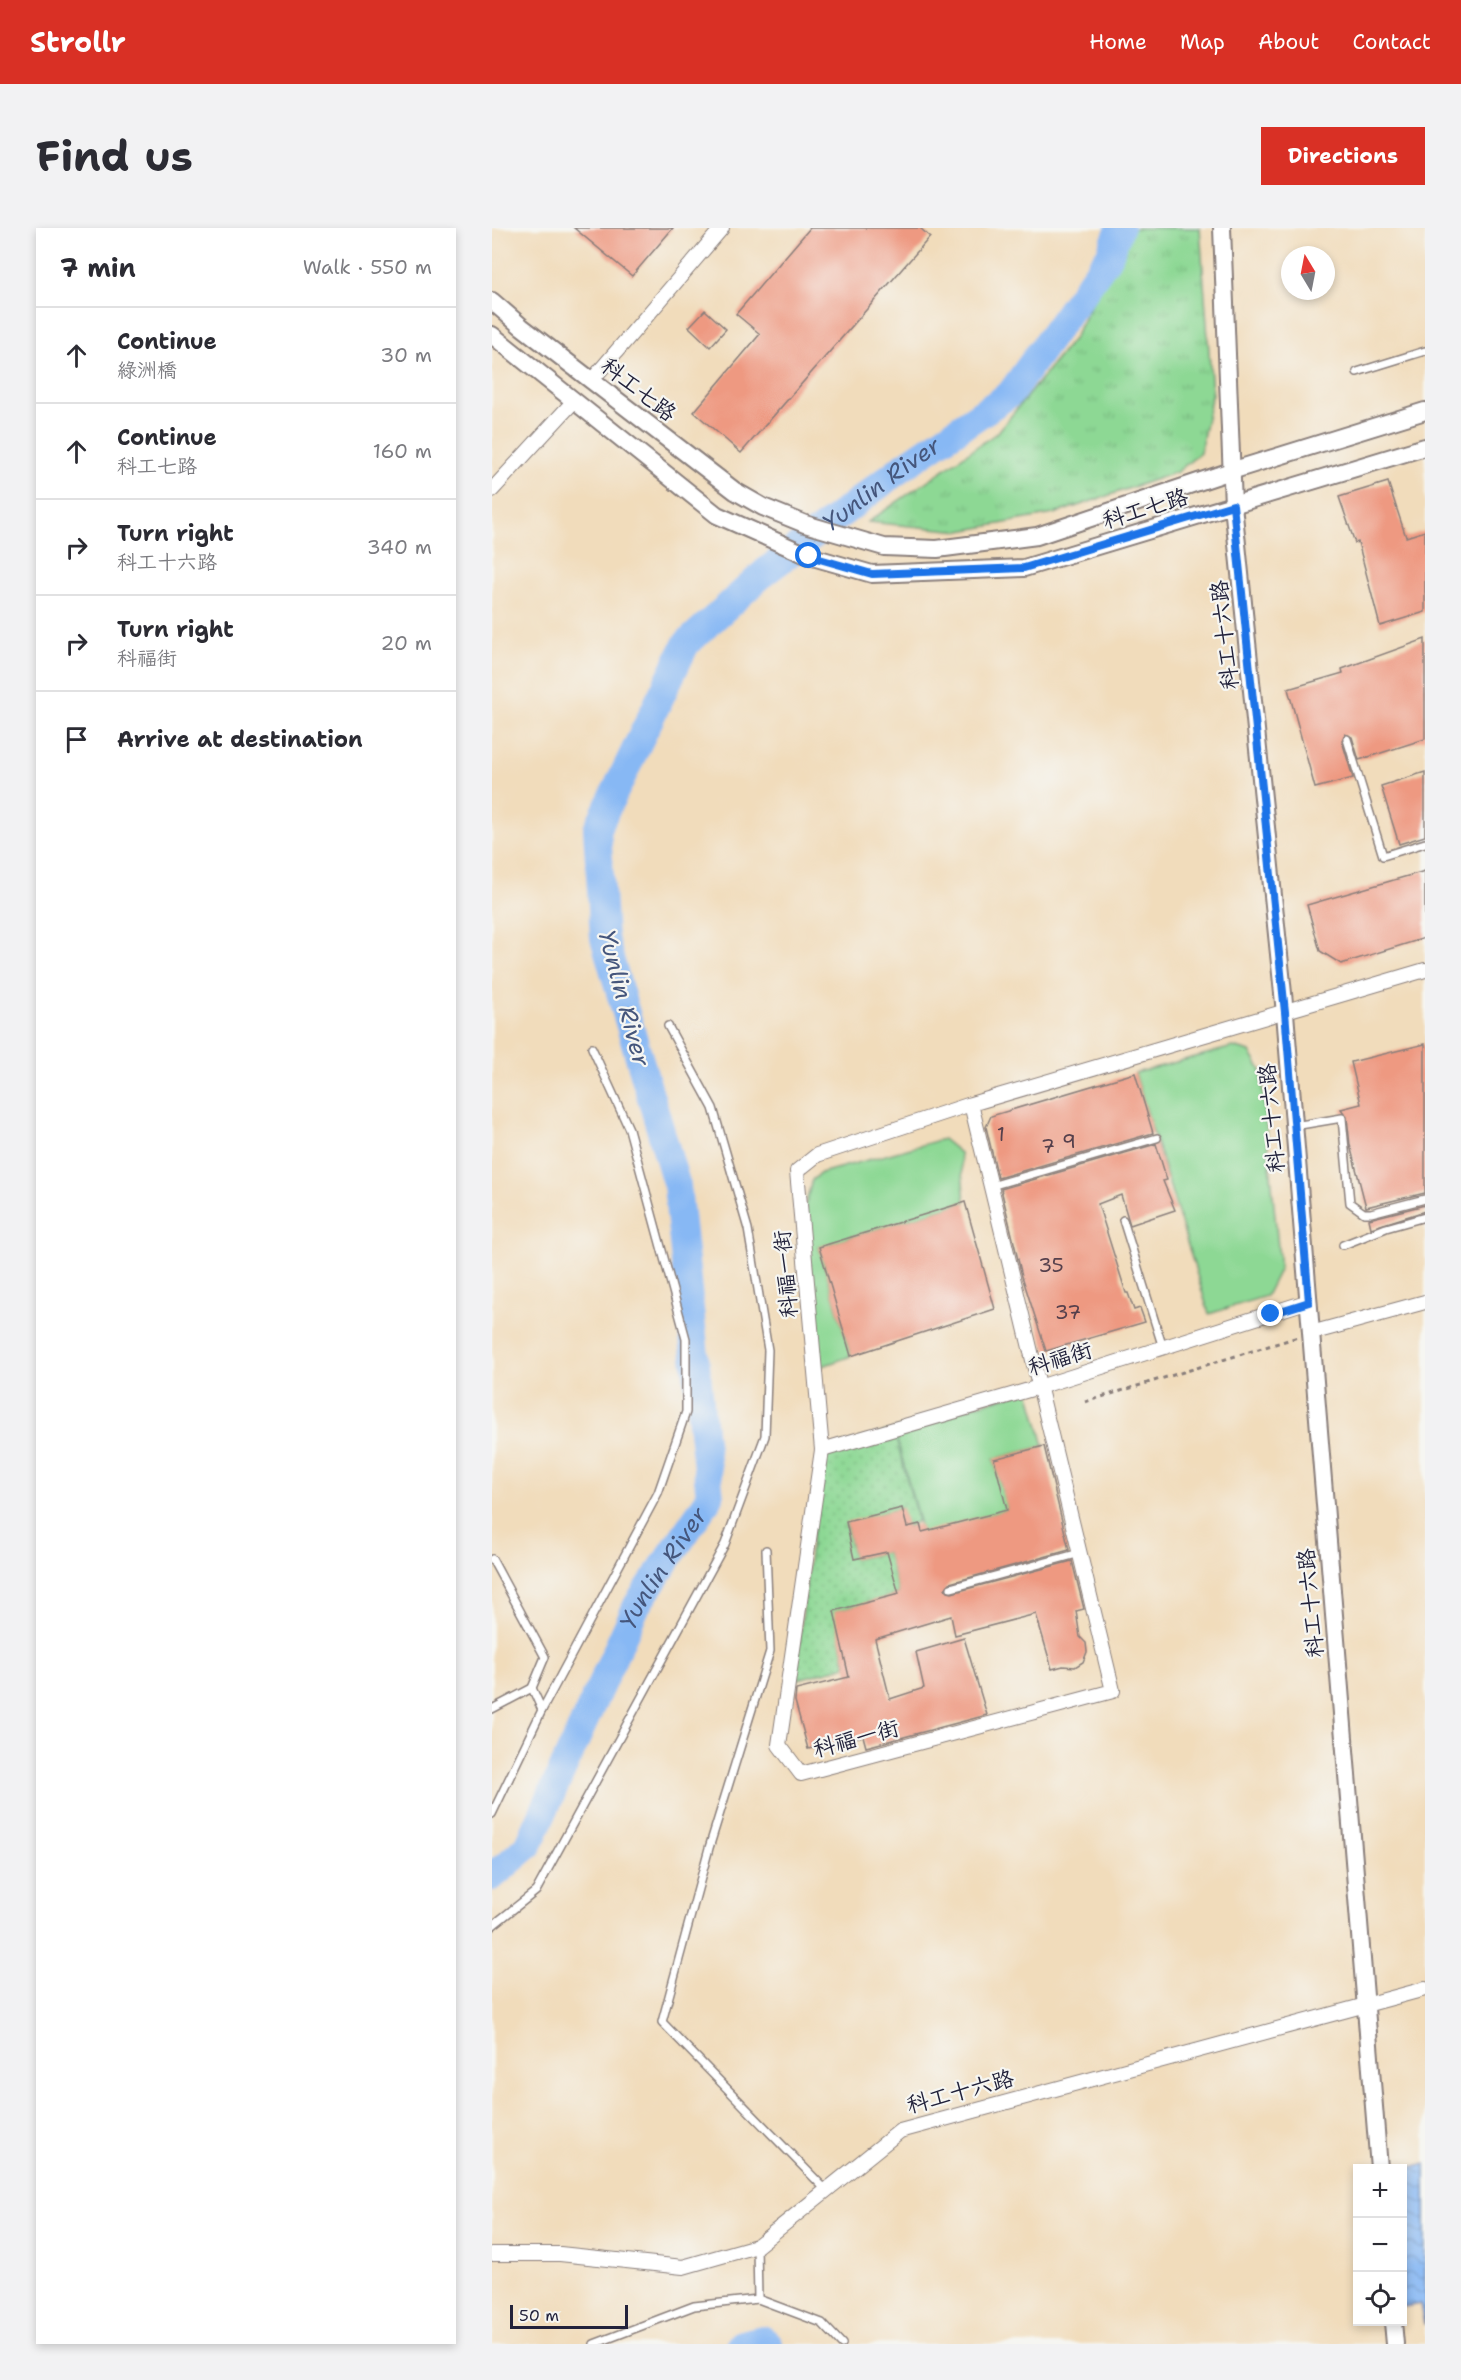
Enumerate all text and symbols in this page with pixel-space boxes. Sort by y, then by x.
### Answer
text: Strollr [30,23,126,61]
text: Home [1089,28,1147,56]
text: Map [1180,28,1225,56]
text: About [1258,28,1319,56]
text: Contact [1352,28,1431,56]
button: Directions [1261,127,1425,185]
text: Find us [36,128,193,184]
north arrow [1281,246,1335,300]
text: 7 min [60,250,136,285]
text: Walk · 550 m [303,254,432,280]
text: Continue [117,327,217,356]
icon: ahead [60,339,93,372]
text: 30 m [380,342,432,368]
street label: 科工七路 [595,351,682,428]
text: 綠洲橋 [117,357,177,383]
text: Continue [117,423,217,452]
water label: Yunlin River [816,429,948,539]
icon: ahead [60,435,93,468]
text: 160 m [373,438,432,464]
text: 科工七路 [117,453,197,479]
street label: 科工七路 [1099,482,1191,535]
text: Turn right [117,519,234,548]
icon: right [60,531,93,564]
text: 340 m [367,534,432,560]
route start [795,542,821,568]
text: 科工十六路 [117,549,217,575]
street label: 科工十六路 [1204,579,1245,691]
text: Turn right [117,615,234,644]
icon: right [60,627,93,660]
text: 20 m [381,630,432,656]
text: 科福街 [117,645,177,671]
icon: arrive [60,723,93,756]
text: Arrive at destination [117,725,363,754]
water label: Yunlin River [590,926,658,1070]
street label: 科工十六路 [1252,1062,1291,1174]
house number: 1 [997,1121,1005,1147]
house number: 9 [1062,1128,1076,1154]
house number: 7 [1041,1133,1055,1159]
street label: 科福一街 [767,1229,804,1319]
house number: 35 [1038,1252,1064,1278]
house number: 37 [1055,1299,1081,1325]
route end [1257,1300,1283,1326]
street label: 科福街 [1024,1335,1096,1382]
water label: Yunlin River [612,1500,715,1634]
street label: 科工十六路 [1291,1547,1330,1659]
street label: 科福一街 [810,1713,902,1764]
street label: 科工十六路 [903,2063,1017,2120]
map controls [1353,2164,1407,2326]
button: + [1353,2164,1407,2218]
button: − [1353,2218,1407,2272]
button: locate [1353,2272,1407,2326]
scale bar [510,2302,628,2330]
text: 50 m [519,2305,559,2326]

